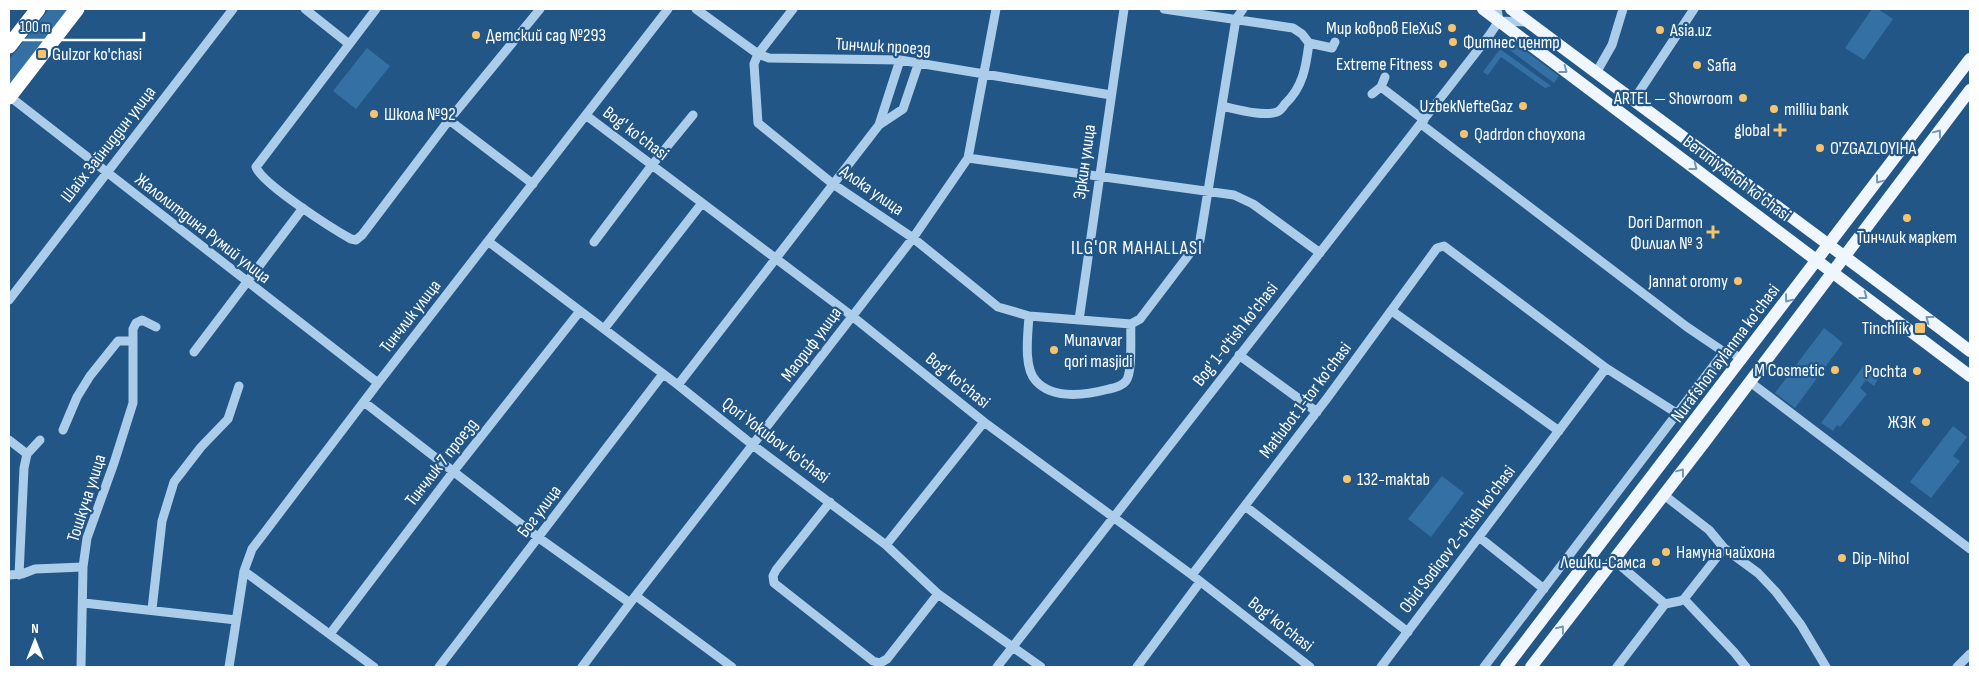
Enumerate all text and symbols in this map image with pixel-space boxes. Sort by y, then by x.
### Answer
scale bar [12,10,145,42]
text: 100 m [20,18,51,37]
place label: Мир ковров EleXuS [1326,18,1442,39]
place label: Asia.uz [1669,20,1712,41]
marker: Мир ковров EleXuS [1446,22,1458,34]
marker: Asia.uz [1654,24,1666,36]
place label: Детский сад №293 [486,25,606,46]
marker: Детский сад №293 [470,29,482,41]
place label: Фитнес центр [1463,32,1560,53]
street label: Тинчлик проезд [835,34,931,59]
marker: Фитнес центр [1447,36,1459,48]
place label: Gulzor ko'chasi [52,44,142,65]
marker: Gulzor ko'chasi [36,48,48,60]
place label: Extreme Fitness [1336,54,1433,75]
place label: Safia [1707,55,1736,76]
marker: Extreme Fitness [1437,58,1449,70]
marker: Safia [1691,59,1703,71]
one-way arrow [1558,64,1568,73]
street label: Шайх Зайниддин улица [56,82,160,207]
place label: ARTEL — Showroom [1613,88,1733,109]
marker: ARTEL — Showroom [1737,92,1749,104]
place label: UzbekNefteGaz [1420,96,1514,117]
place label: milliu bank [1784,99,1849,120]
marker: UzbekNefteGaz [1517,100,1529,112]
street label: Bog' ko'chasi [599,102,673,165]
marker: milliu bank [1768,103,1780,115]
place label: Школа №92 [384,104,456,125]
marker: Школа №92 [368,108,380,120]
place label: global [1734,120,1770,141]
street label: Эркин улица [1069,123,1100,201]
place label: Qadrdon choyxona [1474,124,1585,145]
marker: global [1774,124,1786,136]
marker: Qadrdon choyxona [1458,128,1470,140]
one-way arrow [1932,129,1941,139]
street label: Beruniy shoh ko'chasi [1679,131,1795,226]
place label: O'ZGAZLOYIHA [1830,138,1917,159]
marker: O'ZGAZLOYIHA [1814,142,1826,154]
street label: Алока улица [835,160,908,220]
one-way arrow [1688,162,1697,170]
street label: Жалолитдина Румий улица [131,169,275,288]
one-way arrow [1876,174,1885,184]
place label: Dori Darmon Филиал № 3 [1628,212,1703,254]
marker: Тинчлик маркет [1901,212,1913,224]
marker: Dori Darmon Филиал № 3 [1707,226,1719,238]
place label: Тинчлик маркет [1857,227,1957,248]
district label: ILG'OR MAHALLASI [1071,237,1203,260]
place label: Jannat oromy [1647,271,1728,292]
marker: Jannat oromy [1732,275,1744,287]
street label: Тинчлик улица [375,276,445,357]
street label: Bog' 1-o'tish ko'chasi [1188,278,1282,390]
street label: Nurafshon aylanma ko'chasi [1667,280,1784,427]
one-way arrow [1858,290,1867,298]
one-way arrow [1785,293,1794,303]
street label: Маориф улица [777,303,846,386]
one-way arrow [1925,316,1935,325]
place label: Tinchlik [1862,318,1909,339]
marker: Tinchlik [1913,321,1927,335]
place label: Munavvar qori masjidi [1064,330,1133,372]
street label: Matlubot 1-tor ko'chasi [1255,338,1356,462]
marker: Munavvar qori masjidi [1048,344,1060,356]
street label: Bog' ko'chasi [921,348,994,413]
place label: M Cosmetic [1754,360,1825,381]
place label: Pochta [1865,361,1907,382]
marker: M Cosmetic [1829,364,1841,376]
marker: Pochta [1911,365,1923,377]
street label: Qori Yokubov ko'chasi [718,393,834,488]
place label: ЖЭК [1888,412,1917,433]
street label: Тинчлик 7 проезд [401,414,482,510]
marker: ЖЭК [1920,416,1932,428]
street label: Тошкуча улица [62,452,111,545]
street label: Obid Sodiqov 2-o'tish ko'chasi [1395,461,1520,617]
place label: 132-maktab [1357,469,1430,490]
one-way arrow [1676,469,1684,478]
marker: 132-maktab [1341,473,1353,485]
street label: Бог улица [513,481,566,542]
place label: Намуна чайхона [1676,542,1775,563]
marker: Намуна чайхона [1660,546,1672,558]
place label: Dip-Nihol [1852,548,1909,569]
place label: Лешки-Самса [1560,552,1646,573]
marker: Dip-Nihol [1836,552,1848,564]
marker: Лешки-Самса [1650,556,1662,568]
street label: Bog' ko'chasi [1244,592,1317,656]
north arrow [10,616,60,666]
text: N [31,620,39,637]
one-way arrow [1555,626,1563,635]

